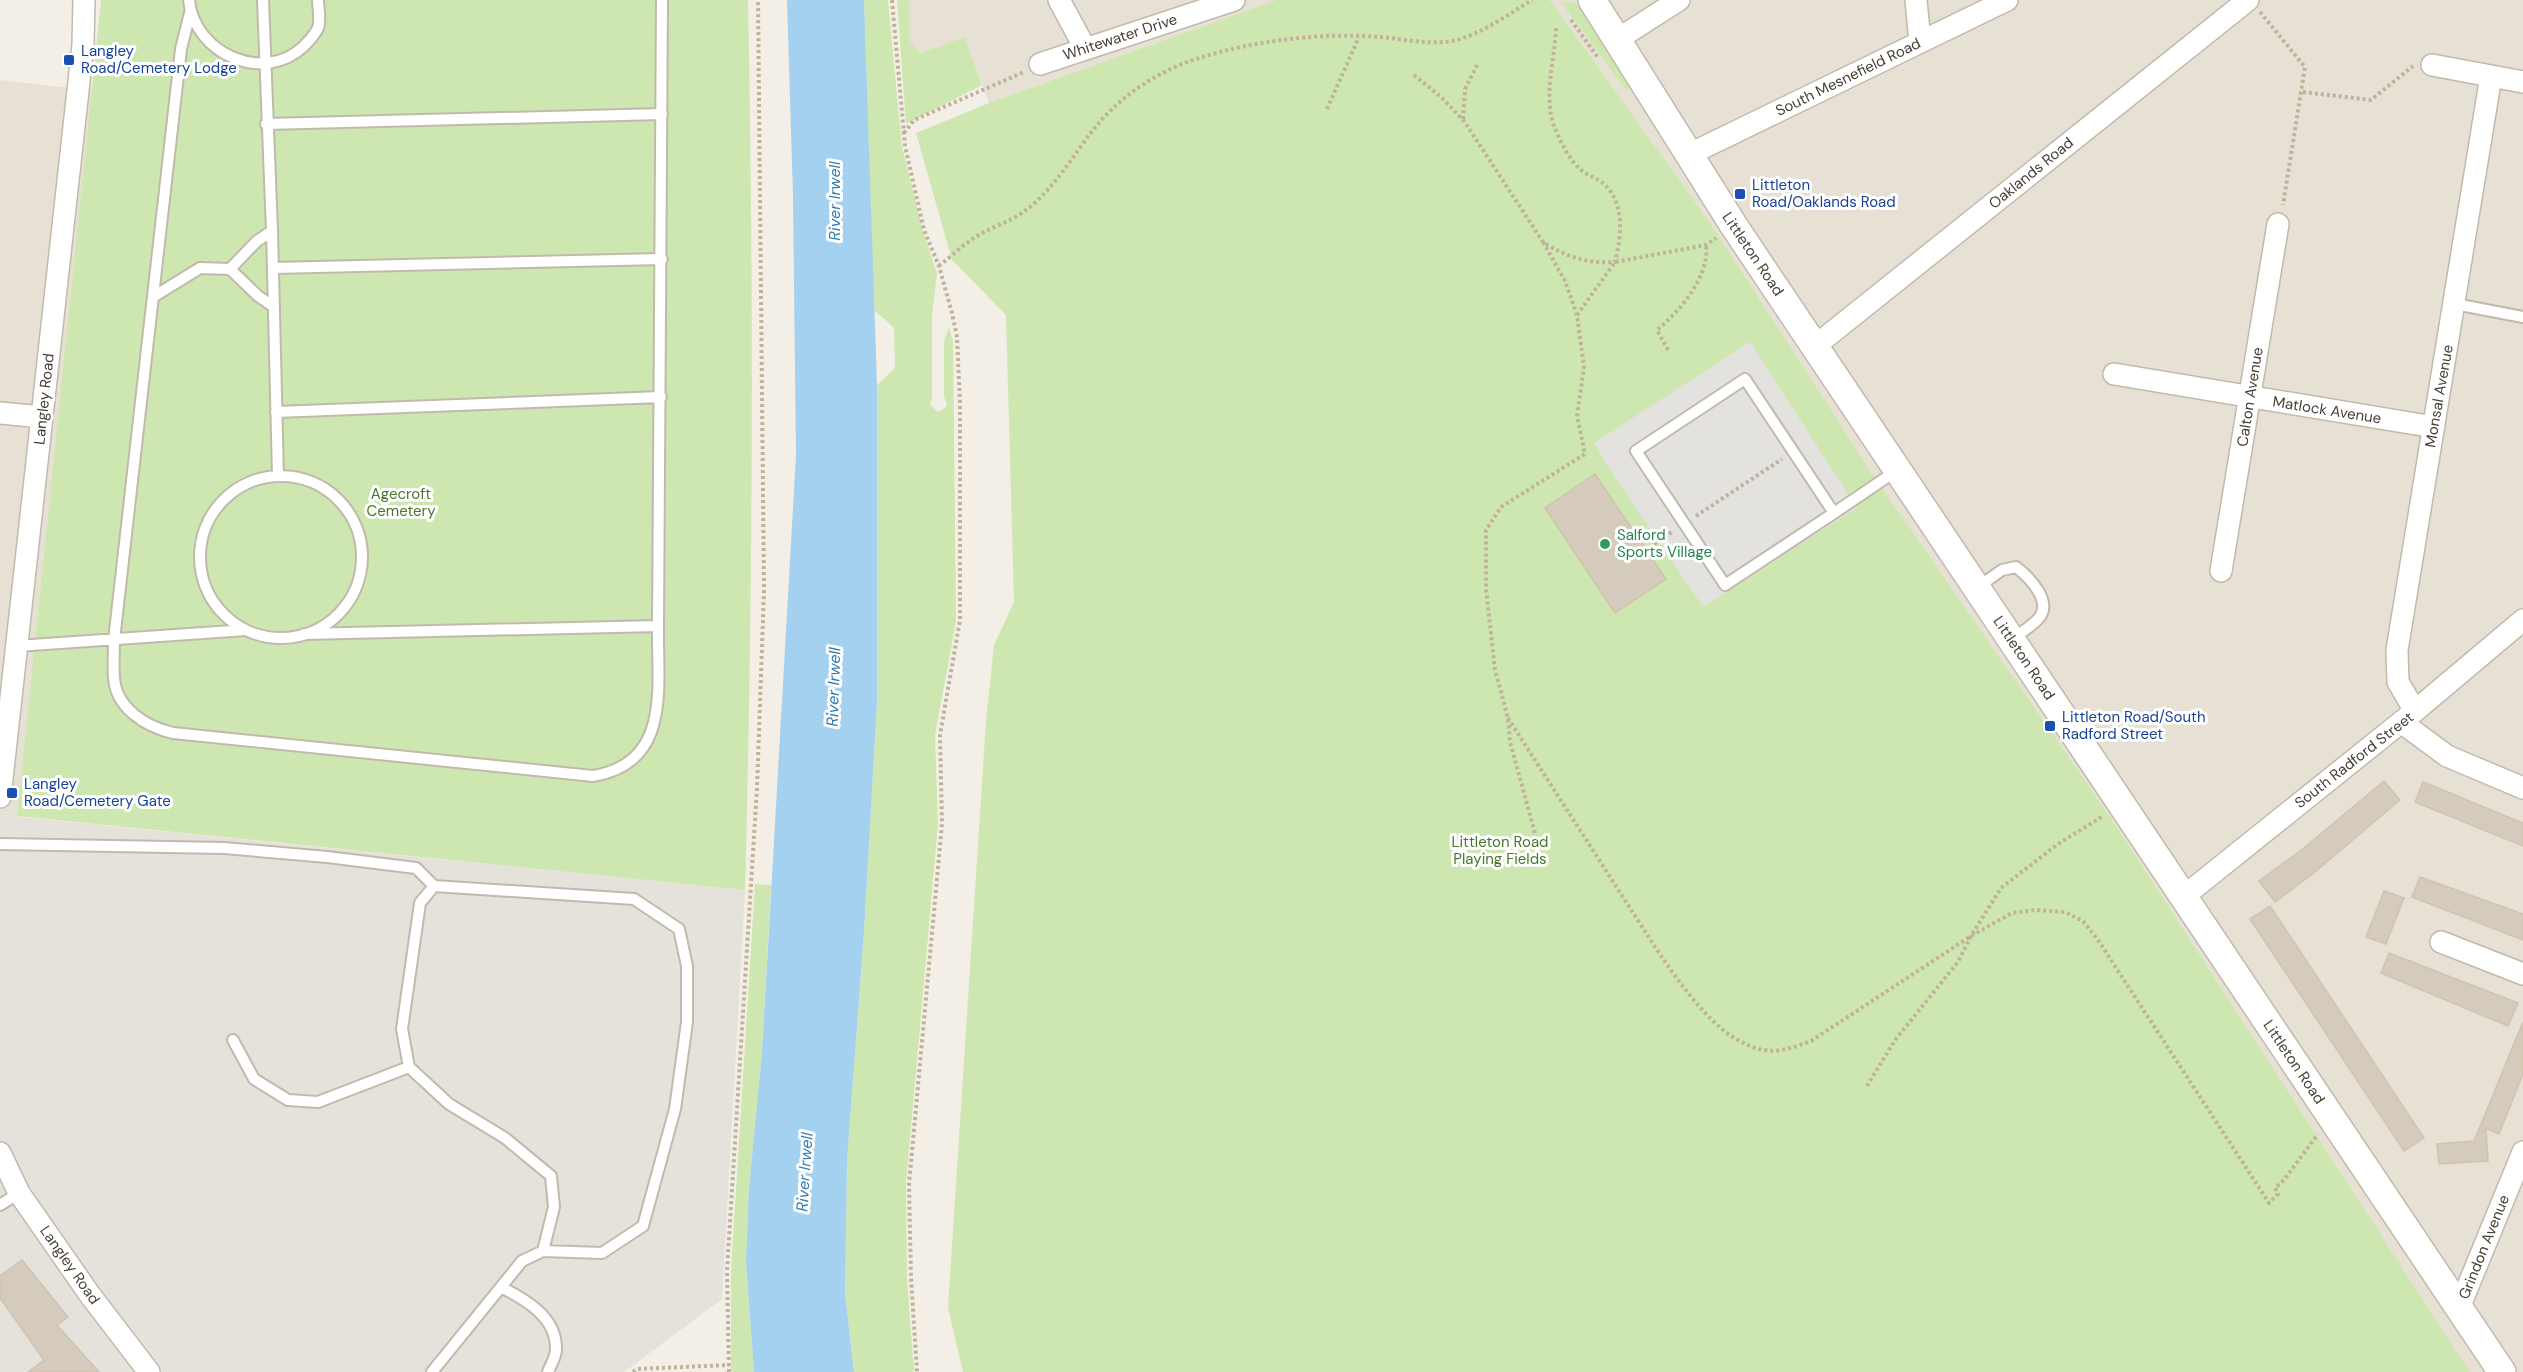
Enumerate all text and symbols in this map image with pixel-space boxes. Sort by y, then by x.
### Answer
street label: Whitewater Drive [1060,9,1180,65]
street label: South Mesnefield Road [1772,33,1924,121]
place label: Langley Road/Cemetery Lodge [81,41,237,78]
marker: Langley Road/Cemetery Lodge [62,53,76,67]
street label: Oaklands Road [1985,133,2077,213]
water label: River Irwell [824,161,845,241]
place label: Littleton Road/Oaklands Road [1752,175,1896,212]
marker: Littleton Road/Oaklands Road [1733,187,1747,201]
street label: Littleton Road [1718,208,1788,300]
street label: Monsal Avenue [2420,343,2458,449]
street label: Calton Avenue [2232,346,2268,448]
street label: Langley Road [29,352,59,446]
street label: Matlock Avenue [2271,392,2383,428]
park label: Agecroft Cemetery [367,484,436,521]
place label: Salford Sports Village [1617,525,1712,562]
marker: Salford Sports Village [1598,537,1612,551]
street label: Littleton Road [1989,612,2059,704]
water label: River Irwell [822,647,845,727]
place label: Littleton Road/South Radford Street [2062,707,2206,744]
street label: South Radford Street [2290,707,2418,813]
marker: Littleton Road/South Radford Street [2043,719,2057,733]
place label: Langley Road/Cemetery Gate [24,774,171,811]
marker: Langley Road/Cemetery Gate [5,786,19,800]
park label: Littleton Road Playing Fields [1452,832,1548,869]
street label: Littleton Road [2259,1016,2329,1108]
water label: River Irwell [791,1131,818,1212]
street label: Grindon Avenue [2454,1192,2514,1302]
street label: Langley Road [35,1222,105,1308]

